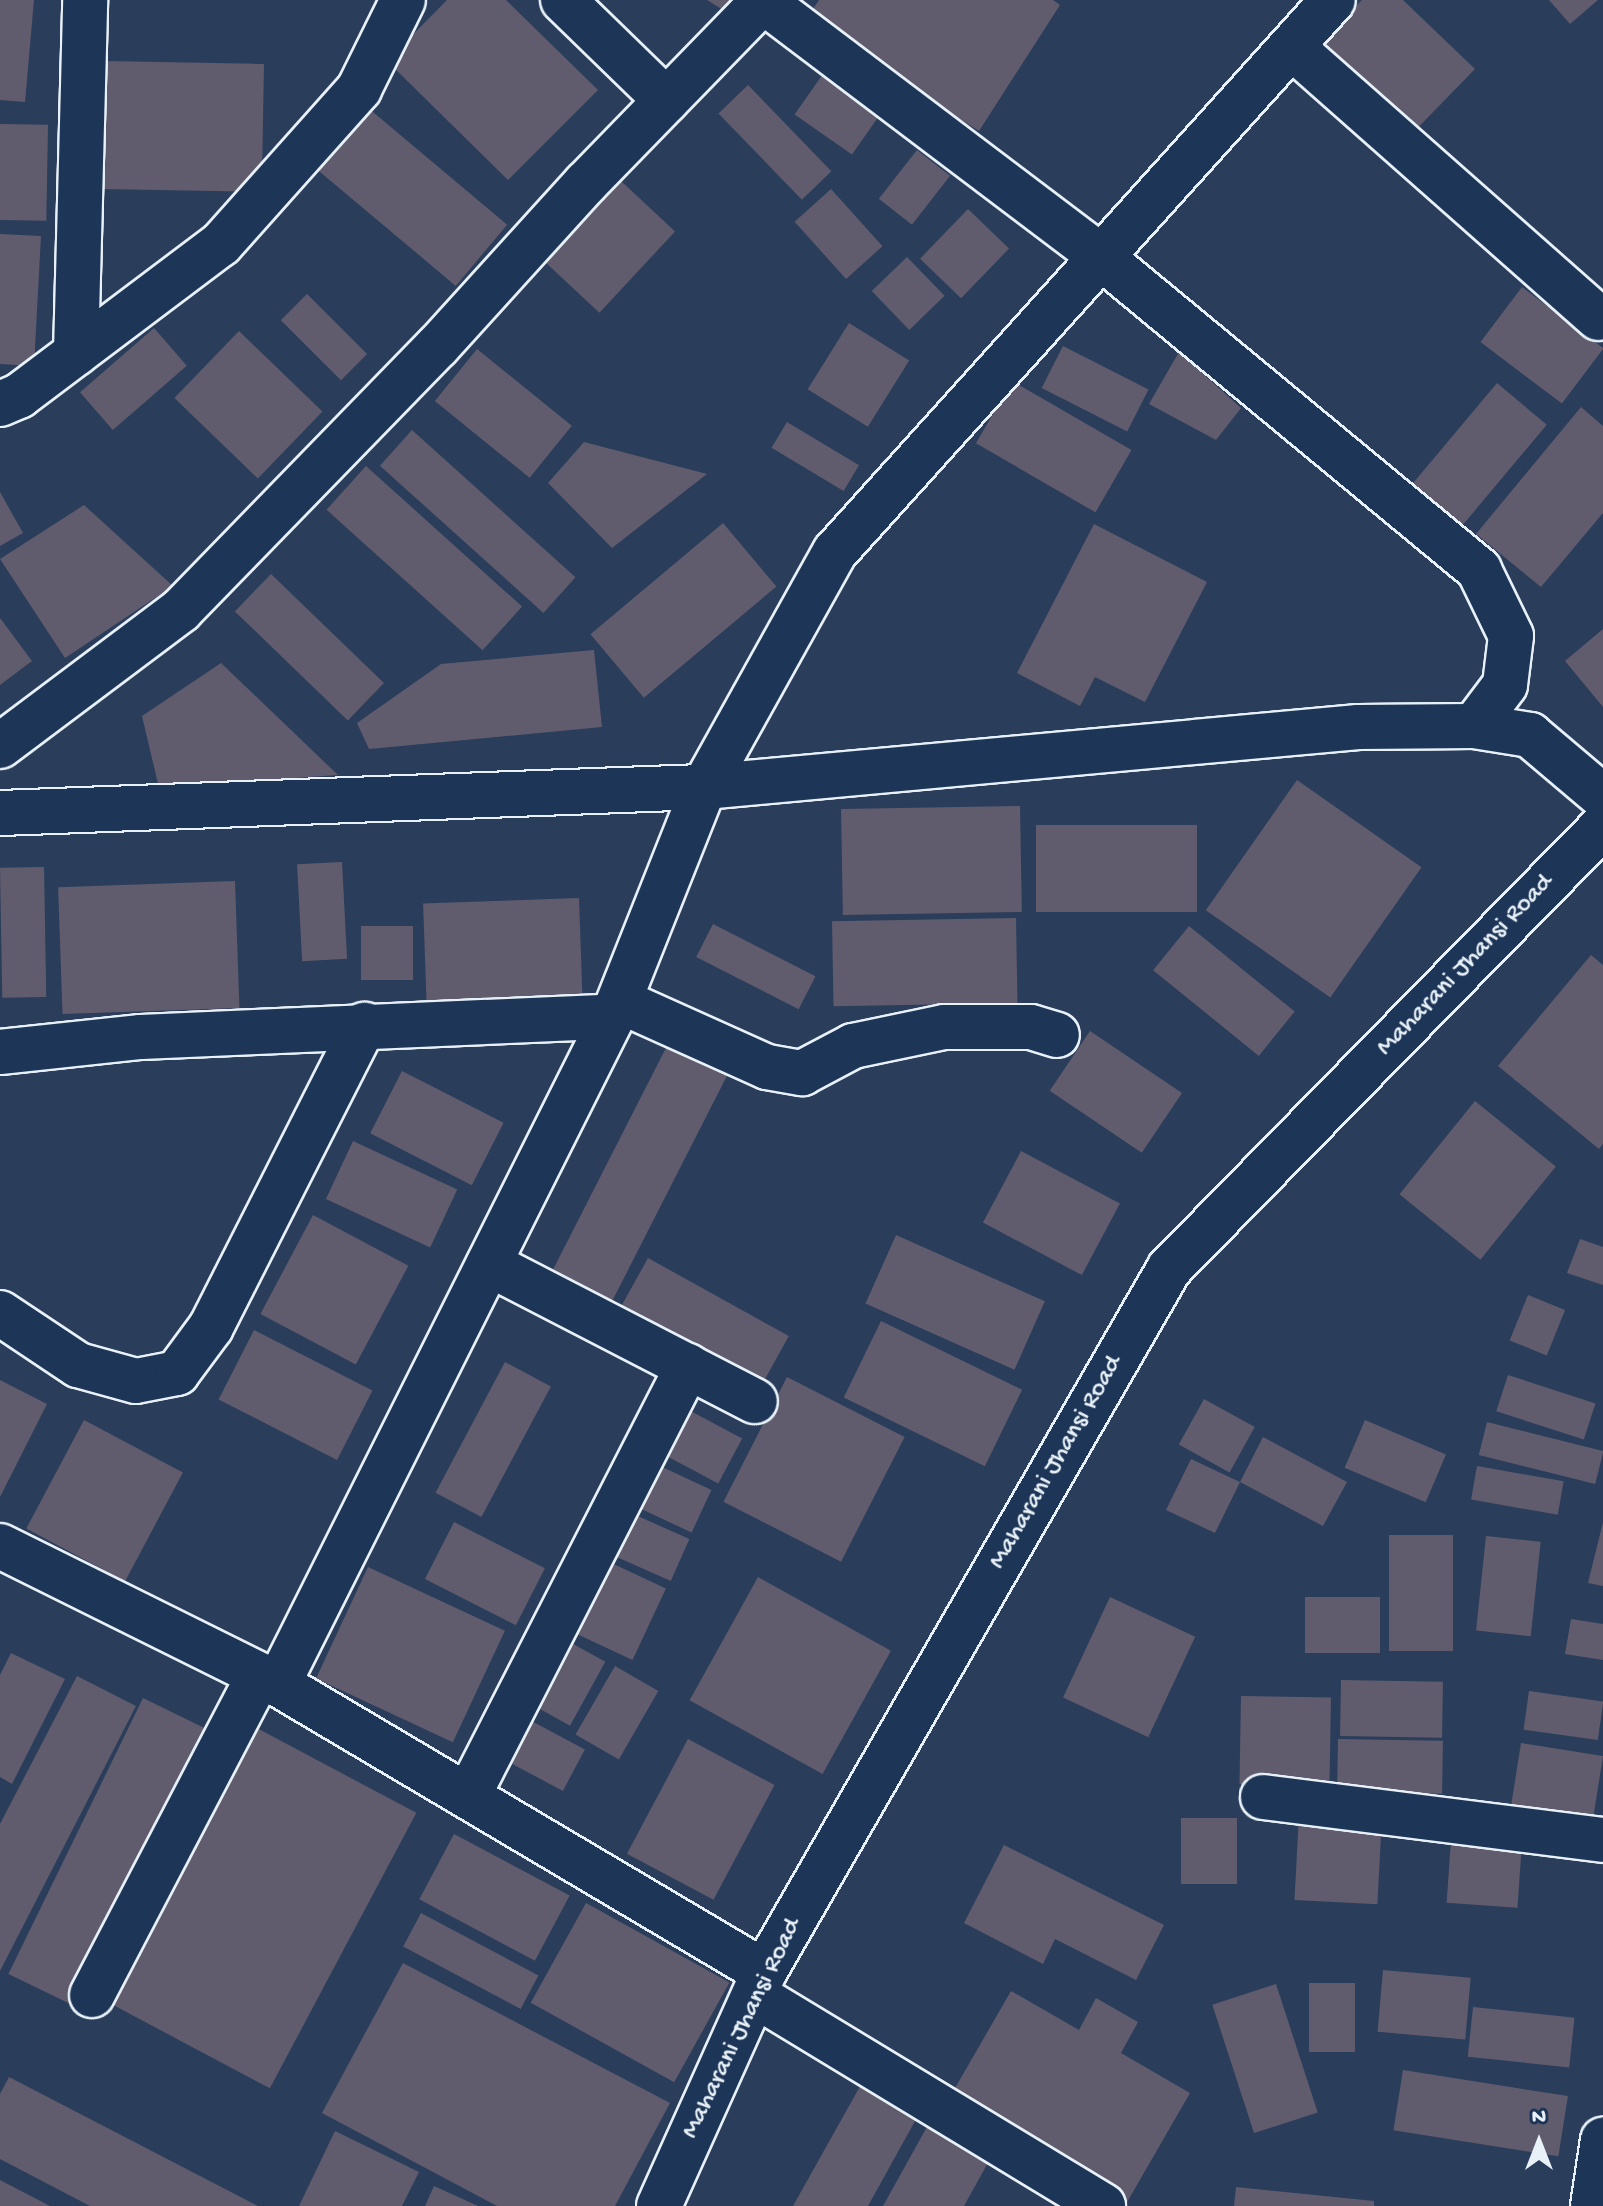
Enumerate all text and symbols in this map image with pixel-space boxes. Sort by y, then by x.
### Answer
street label: Maharani Jhansi Road [1371,868,1561,1064]
street label: Maharani Jhansi Road [983,1351,1131,1575]
street label: Maharani Jhansi Road [676,1914,810,2144]
north arrow [1499,2102,1579,2182]
text: N [1532,2105,1546,2131]

